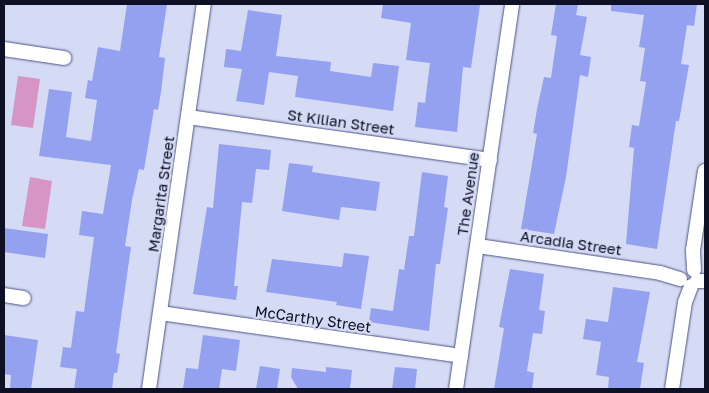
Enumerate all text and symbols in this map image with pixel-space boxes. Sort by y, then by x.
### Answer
street label: St Kilian Street [286,106,396,138]
street label: Margarita Street [144,135,178,253]
street label: The Avenue [453,151,483,237]
street label: Arcadia Street [519,227,623,259]
street label: McCarthy Street [254,302,372,336]

